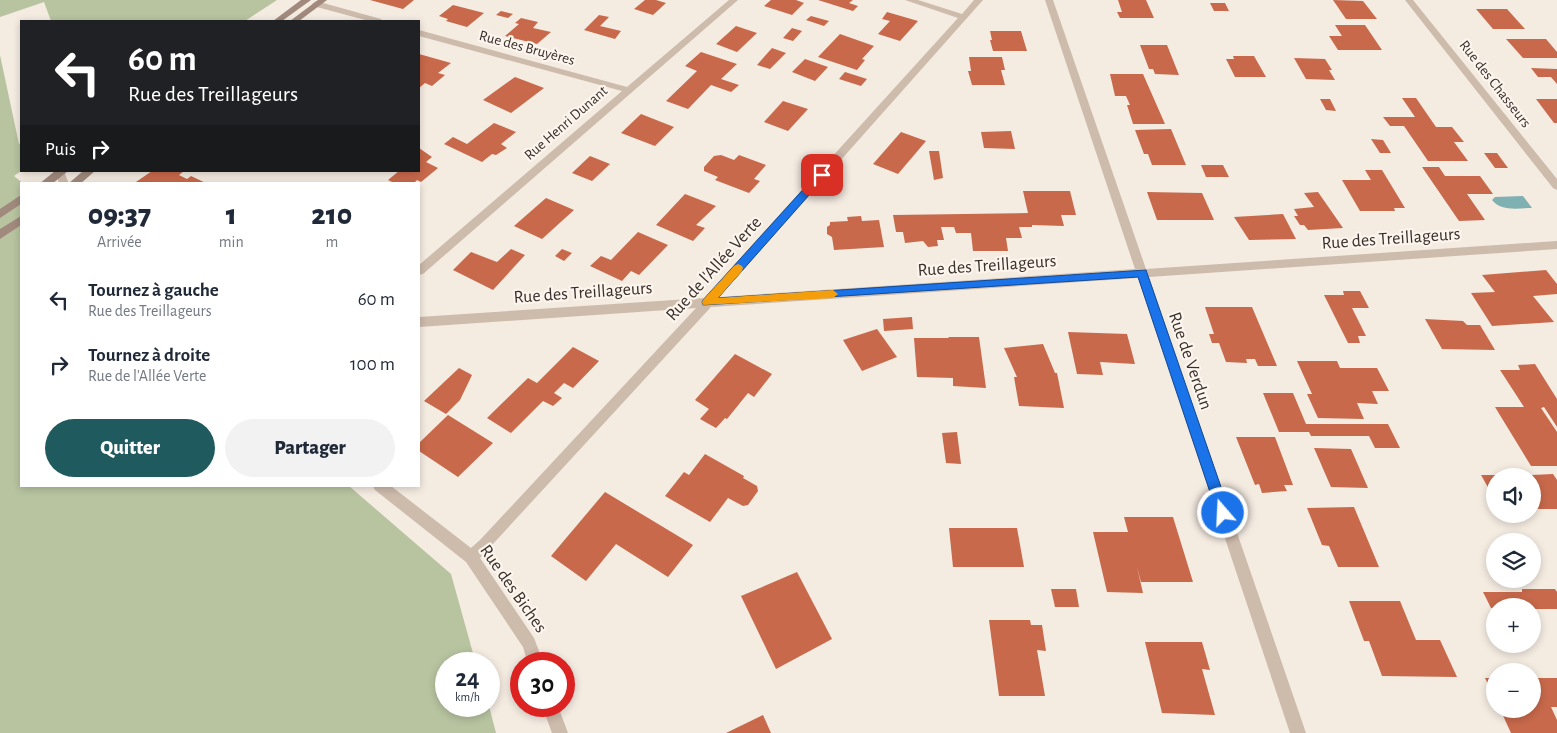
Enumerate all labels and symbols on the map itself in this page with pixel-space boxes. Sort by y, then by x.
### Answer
street label: Rue des Bruyères [478,28,576,68]
street label: Rue des Chasseurs [1456,38,1534,130]
street label: Rue Henri Dunant [522,83,611,163]
pin [801,154,843,196]
street label: Rue de l'Allée Verte [663,214,765,324]
street label: Rue des Treillageurs [1321,225,1461,253]
street label: Rue des Treillageurs [917,252,1057,280]
street label: Rue des Treillageurs [513,279,653,307]
street label: Rue de Verdun [1165,310,1215,412]
position arrow [1196,486,1248,538]
street label: Rue des Biches [476,542,550,636]
speed limit sign: 30 [510,652,575,717]

